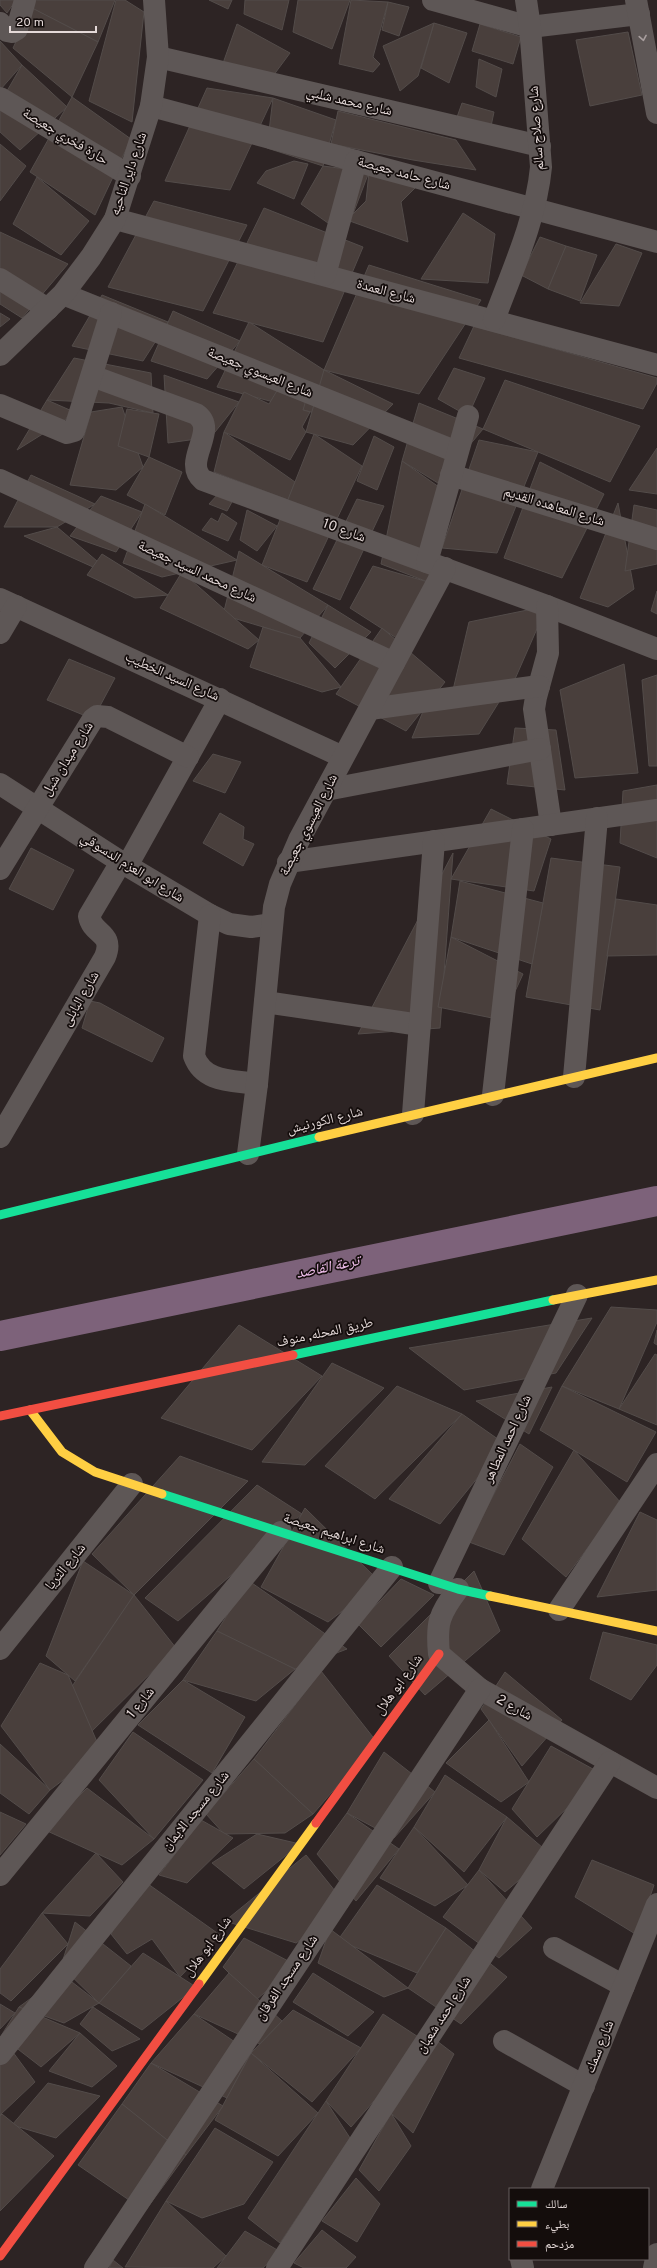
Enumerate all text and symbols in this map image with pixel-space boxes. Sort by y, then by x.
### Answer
scale bar [10,8,96,34]
text: 20 m [16,15,44,31]
one-way arrow [639,35,647,41]
street label: شارع محمد شلبي [304,84,394,122]
street label: شارع صلاح سالم [526,85,548,171]
street label: حارة فخري جعيصة [18,105,111,171]
street label: شارع داير الناحيه [107,130,151,218]
street label: شارع حامد جعيصة [356,153,452,195]
street label: شارع العمدة [355,276,417,308]
street label: شارع العيسوي جعيصة [204,344,315,403]
street label: شارع المعاهده القديم [501,484,607,530]
street label: شارع 10 [320,515,368,547]
street label: شارع محمد السيد جعيصة [135,537,259,607]
street label: شارع السيد الخطيب [122,649,222,705]
street label: شارع ميدان شبل [38,719,98,799]
street label: شارع العيسوي جعيصة [276,771,343,879]
street label: شارع ابو العزم الدسوقي [76,829,187,908]
street label: شارع البابلى [58,968,104,1030]
street label: شارع الكورنيش [285,1103,365,1139]
water label: ترعة القاصد [295,1251,365,1284]
street label: طريق المحله, منوف [275,1314,375,1352]
street label: شارع احمد المطاهر [480,1392,536,1487]
street label: شارع ابراهيم جعيصة [281,1510,387,1558]
street label: شارع الثريا [42,1540,90,1594]
street label: شارع ابو هلال [371,1651,427,1719]
street label: شارع 1 [123,1684,159,1722]
street label: شارع 2 [493,1691,535,1725]
street label: شارع مسجد الايمان [159,1768,233,1854]
street label: شارع ابو هلال [180,1913,236,1981]
street label: شارع مسجد الفرقان [252,1932,322,2024]
street label: شارع احمد شعبان [413,1973,475,2057]
street label: شارع سمك [582,2018,618,2076]
legend [509,2188,649,2260]
text: سالك [545,2197,567,2213]
text: بطيء [545,2217,569,2234]
text: مزدحم [545,2237,574,2253]

